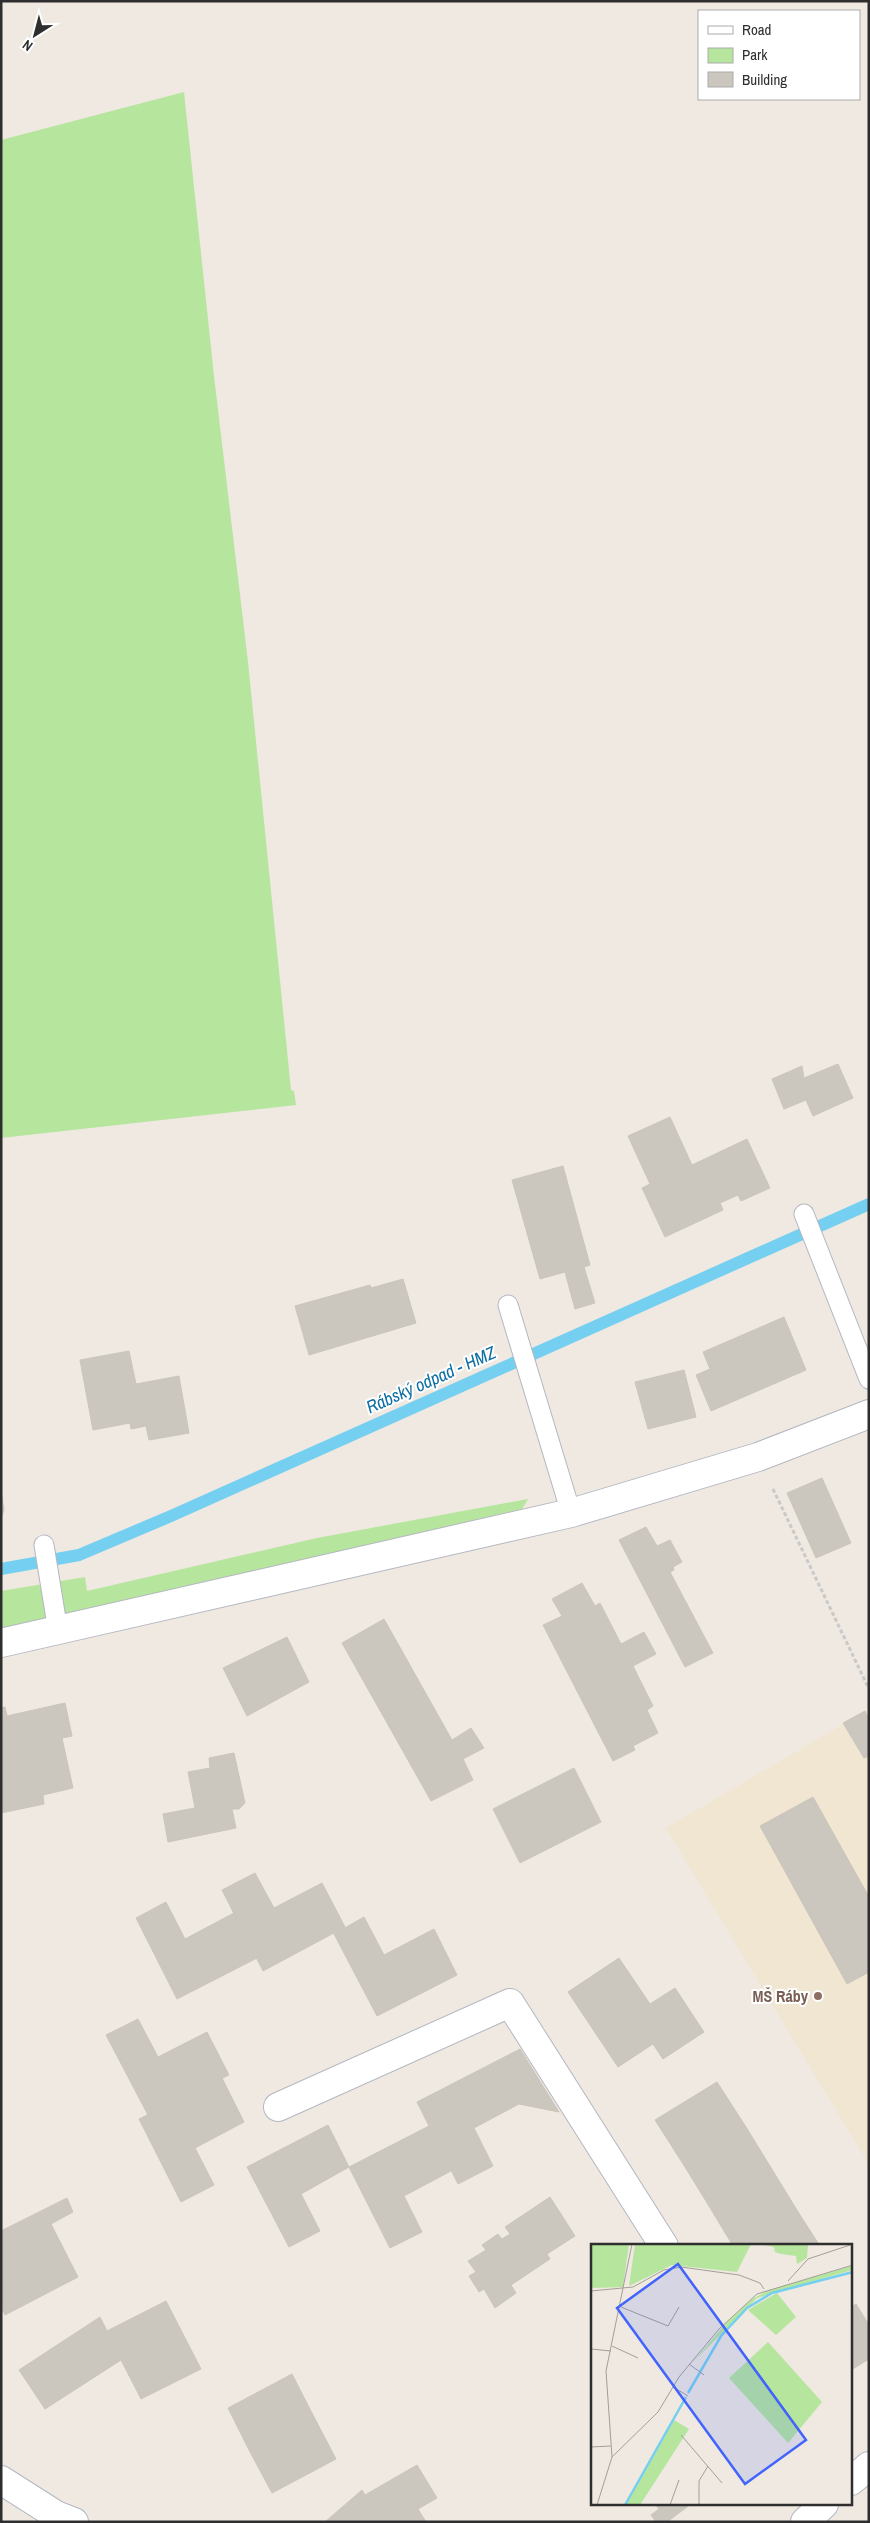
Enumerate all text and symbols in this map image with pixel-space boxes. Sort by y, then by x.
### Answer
north arrow [10,10,60,60]
legend [698,10,860,100]
text: Road [742,19,771,40]
text: N [19,36,36,55]
text: Park [742,44,768,65]
text: Building [742,69,787,90]
water label: Rábský odpad - HMZ [362,1339,500,1419]
place label: MŠ Ráby [753,1985,809,2007]
marker: MŠ Ráby [812,1990,824,2002]
inset map [591,2244,852,2506]

